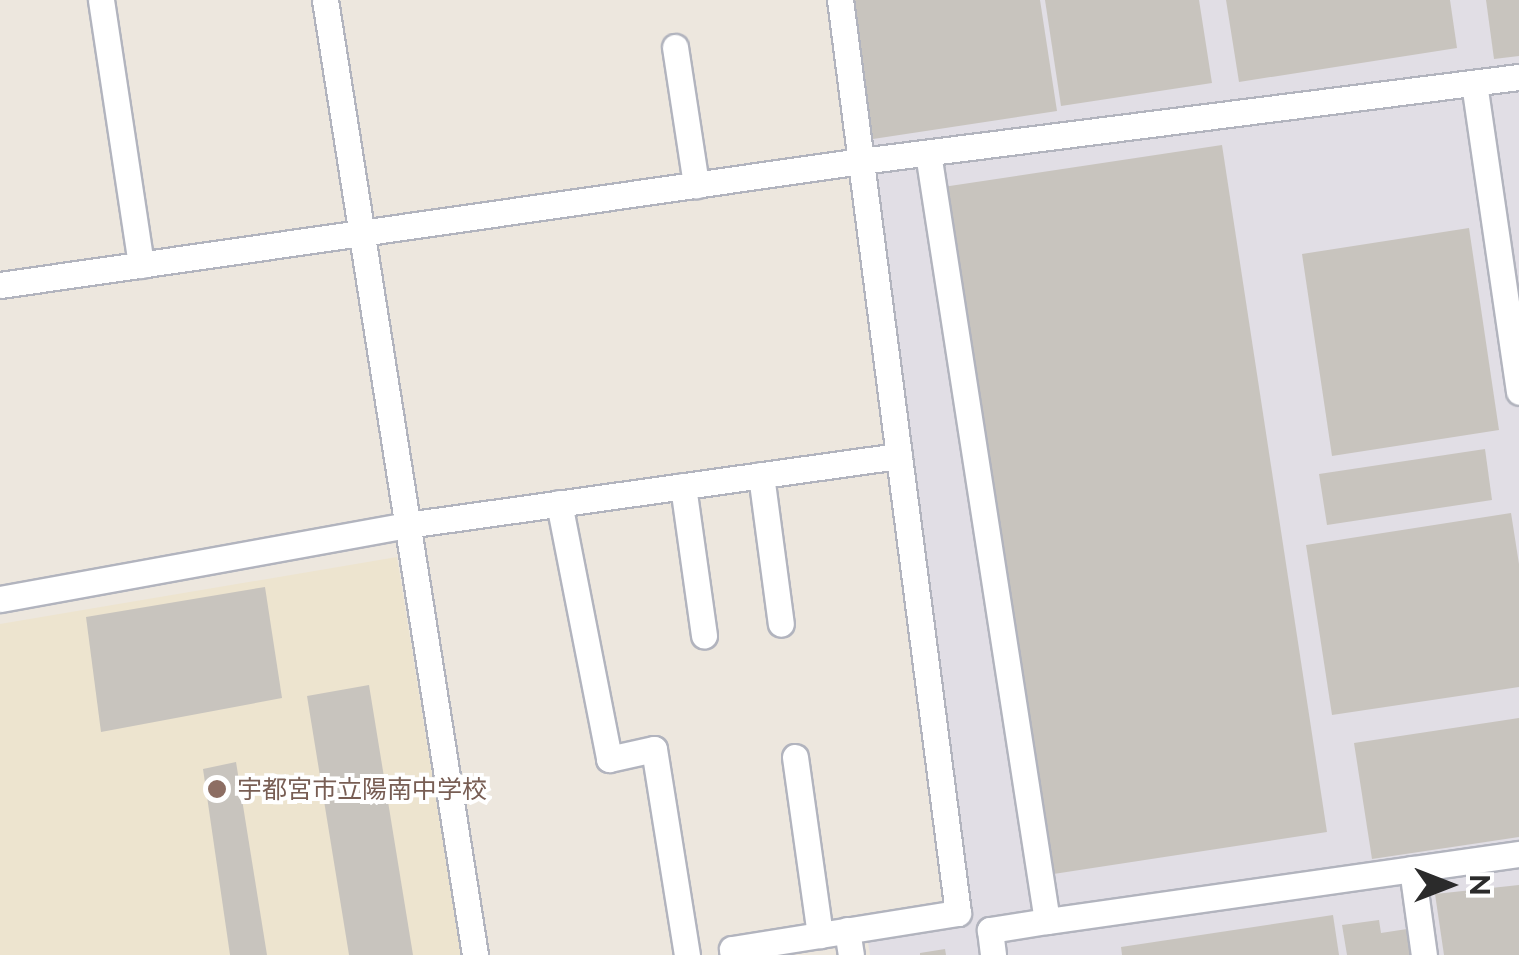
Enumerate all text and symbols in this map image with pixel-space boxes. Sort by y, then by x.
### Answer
place label: 宇都宮市立陽南中学校 [237,774,487,804]
marker: 宇都宮市立陽南中学校 [206,778,228,800]
north arrow [1399,835,1499,935]
text: N [1463,874,1496,896]

